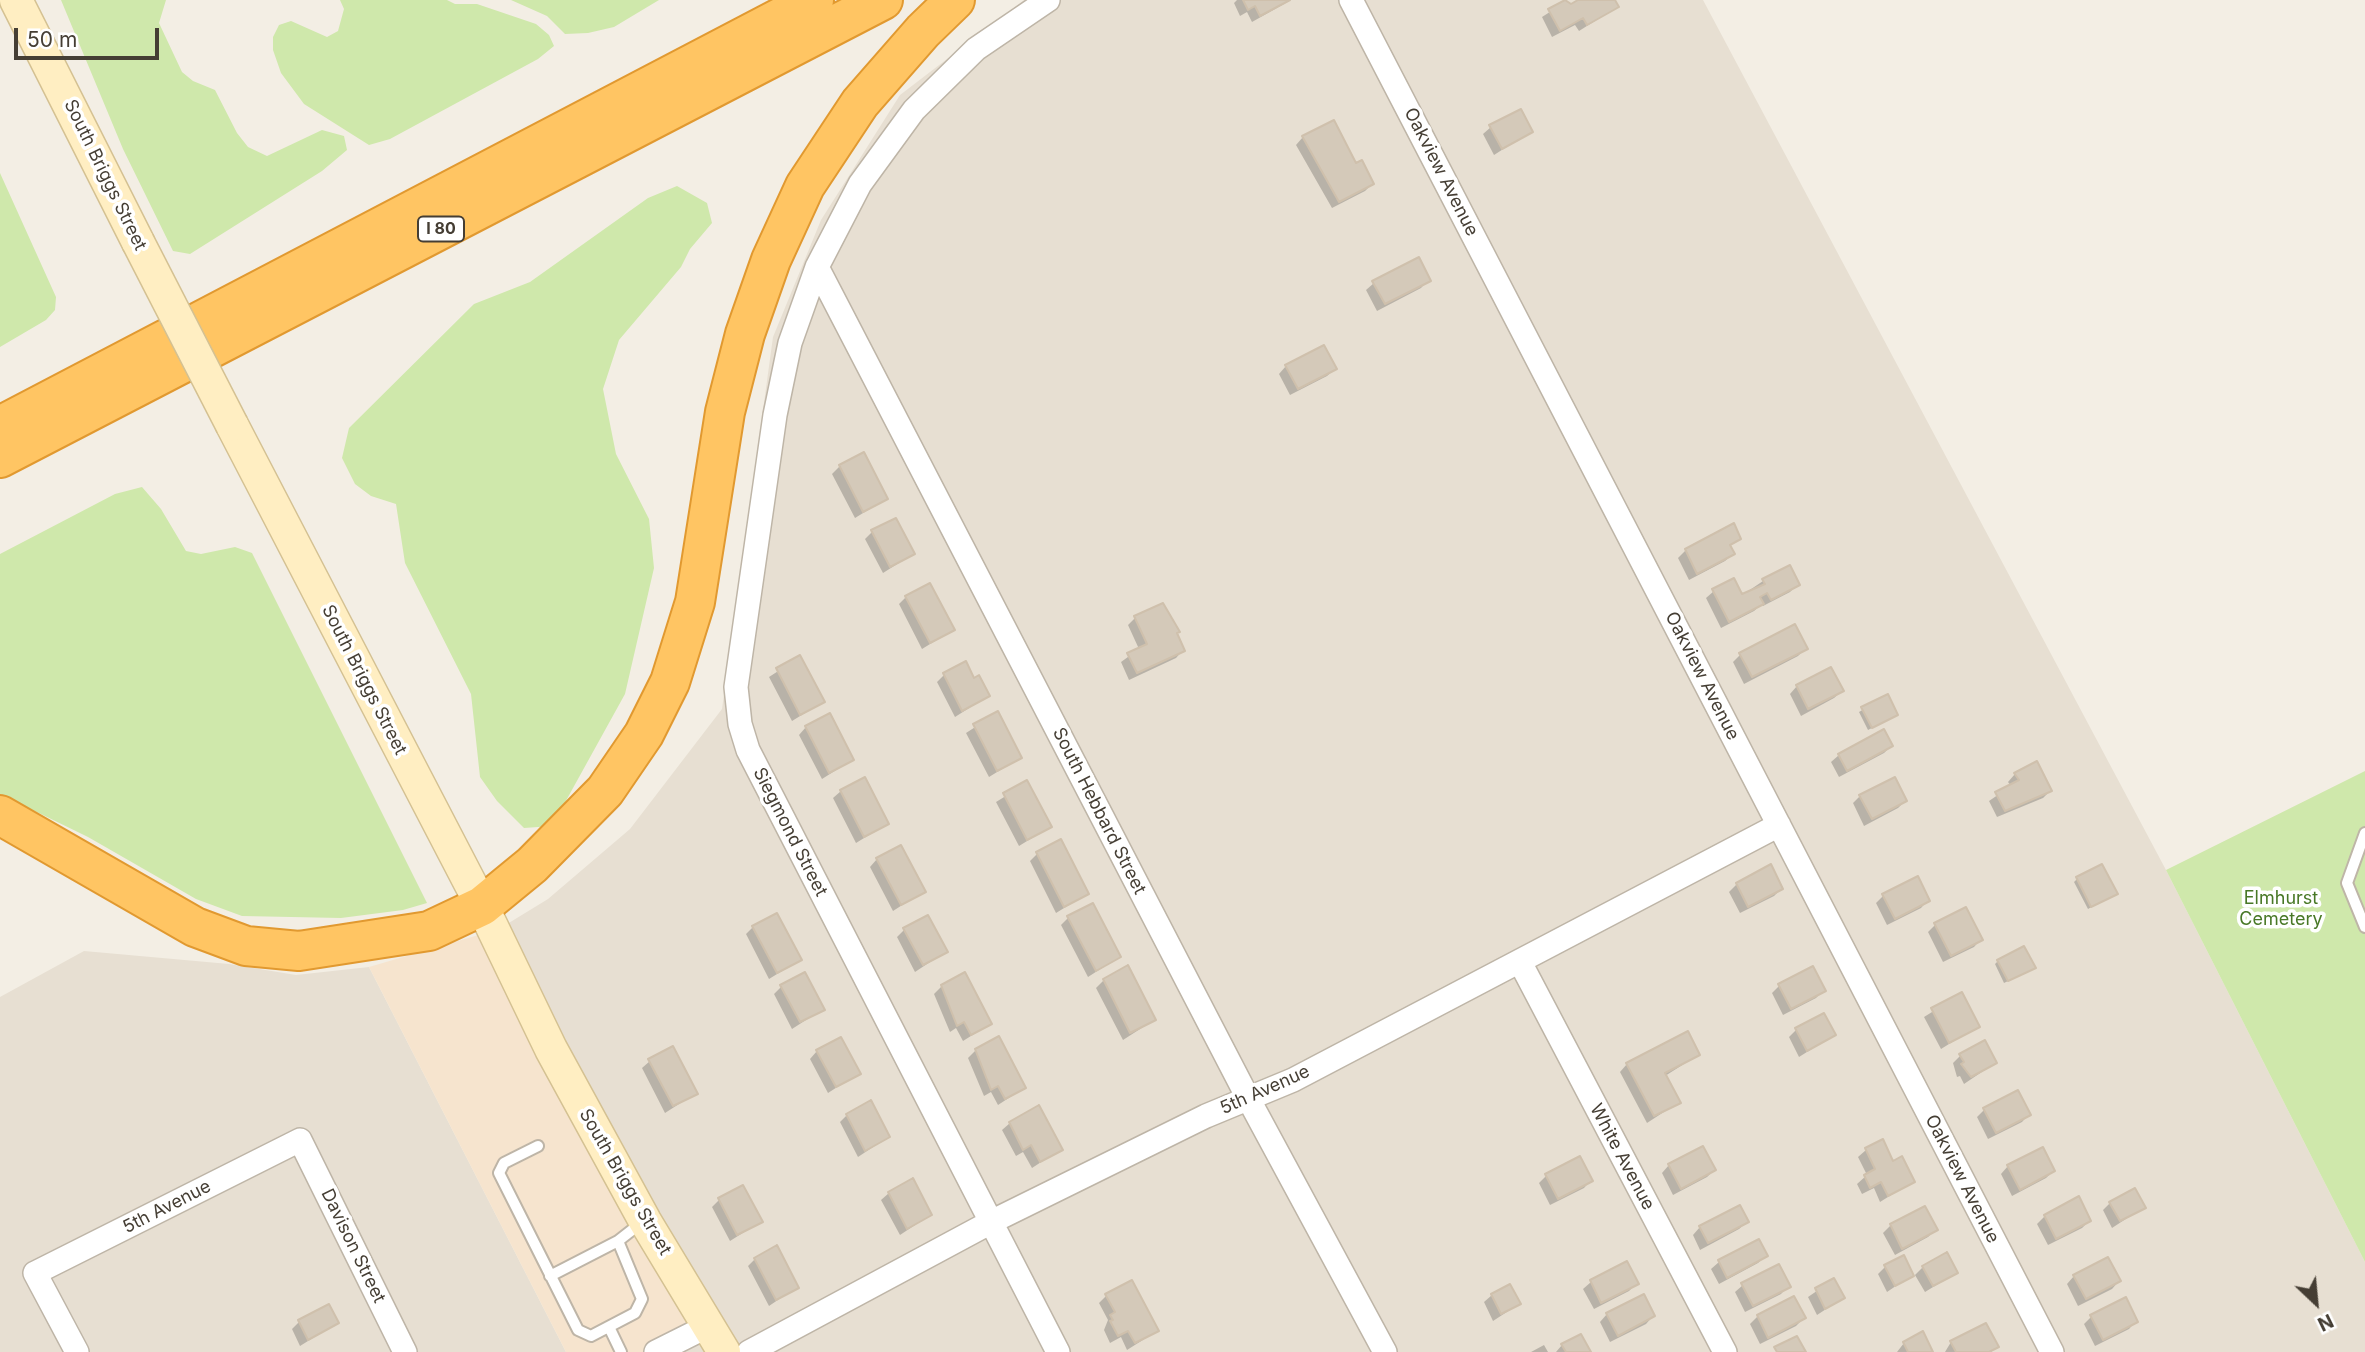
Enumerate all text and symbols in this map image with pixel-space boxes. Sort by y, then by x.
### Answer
scale bar [18,14,163,58]
text: 50 m [27,27,77,52]
street label: South Briggs Street [59,96,151,254]
street label: Oakview Avenue [1399,104,1483,240]
road number: I 80 [418,216,464,242]
street label: South Briggs Street [317,601,411,759]
street label: Oakview Avenue [1660,608,1744,744]
street label: South Hebbard Street [1048,724,1150,898]
street label: Siegmond Street [748,764,832,900]
park label: Elmhurst Cemetery [2239,888,2323,930]
street label: 5th Avenue [1217,1061,1313,1119]
street label: White Avenue [1585,1100,1659,1214]
street label: South Briggs Street [574,1105,676,1259]
street label: Oakview Avenue [1920,1111,2004,1247]
street label: 5th Avenue [119,1176,215,1238]
street label: Davison Street [316,1185,390,1307]
north arrow [2281,1268,2351,1338]
text: N [2314,1309,2337,1336]

